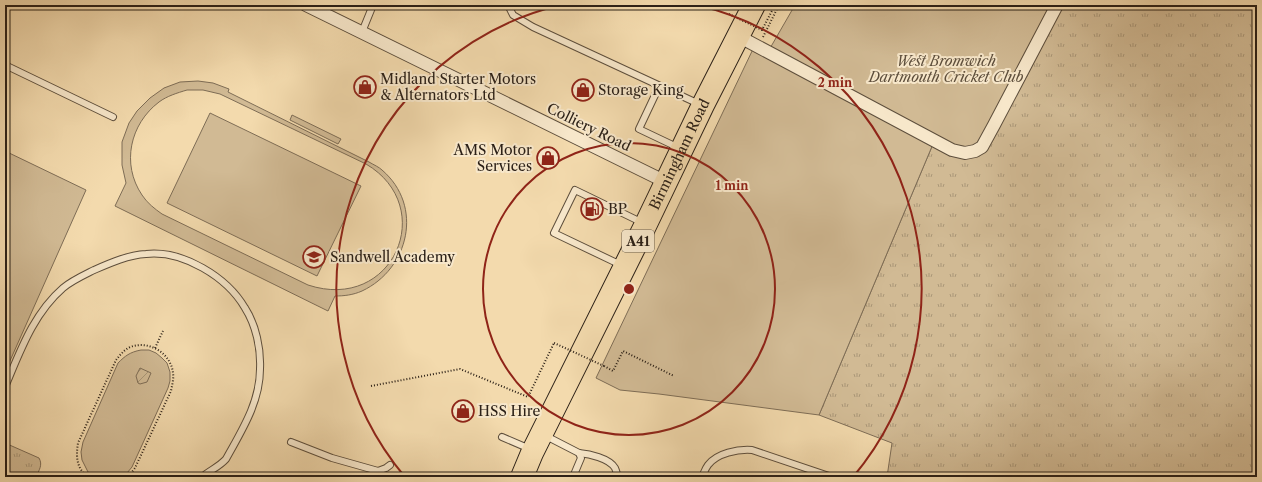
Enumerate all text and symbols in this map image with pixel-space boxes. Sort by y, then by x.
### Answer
park label: West Bromwich Dartmouth Cricket Club [868,52,1024,86]
place label: Midland Starter Motors & Alternators Ltd [380,70,536,104]
shop icon: Midland Starter Motors & Alternators Ltd [352,74,378,100]
text: 2 min [818,75,853,90]
shop icon: Storage King [570,77,596,103]
place label: Storage King [598,81,684,99]
street label: Birmingham Road [645,95,714,213]
street label: Colliery Road [544,99,634,155]
place label: AMS Motor Services [453,141,532,175]
shop icon: AMS Motor Services [535,145,561,171]
text: 1 min [716,178,749,193]
fuel station icon: BP [579,196,605,222]
place label: BP [608,200,627,218]
road number: A41 [622,230,654,252]
school or university icon: Sandwell Academy [301,244,327,270]
place label: Sandwell Academy [330,248,455,266]
centre of rings [622,282,636,296]
shop icon: HSS Hire [450,398,476,424]
place label: HSS Hire [478,402,540,420]

